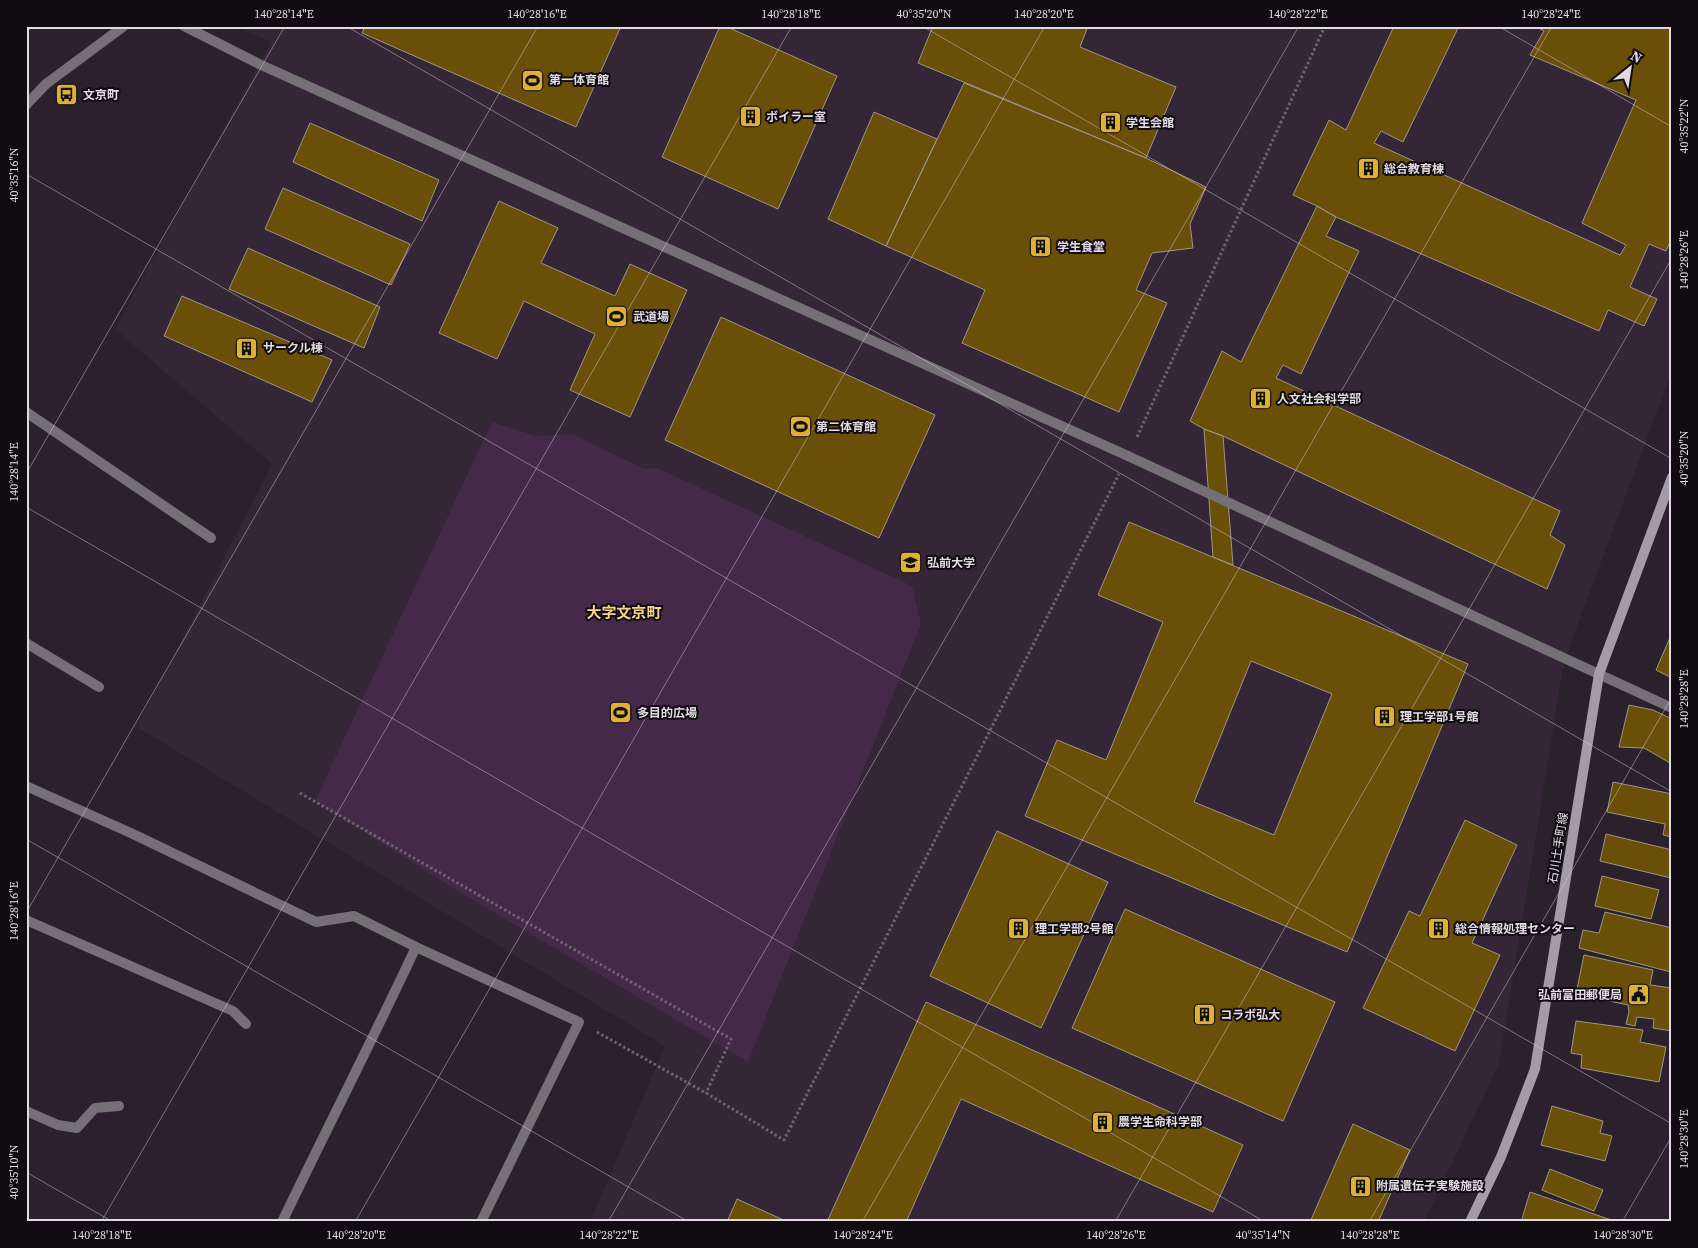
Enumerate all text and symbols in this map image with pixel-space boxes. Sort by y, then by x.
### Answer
text: 140°28'14"E [254,6,314,22]
text: 140°28'16"E [507,6,567,22]
text: 140°28'18"E [761,6,821,22]
text: 40°35'20"N [896,6,952,22]
text: 140°28'20"E [1014,6,1074,22]
text: 140°28'22"E [1268,6,1328,22]
text: 140°28'24"E [1521,6,1581,22]
north arrow [1606,42,1656,92]
text: N [1627,46,1646,68]
sports icon: 第一体育館 [521,68,545,92]
place label: 第一体育館 [549,72,609,88]
bus stop icon: 文京町 [55,83,79,107]
place label: 文京町 [83,87,119,103]
text: 40°35'22"N [1676,98,1692,154]
building icon: ボイラー室 [738,105,762,129]
place label: ボイラー室 [766,109,826,125]
building icon: 学生会館 [1098,111,1122,135]
place label: 学生会館 [1126,115,1174,131]
text: 40°35'16"N [6,147,22,203]
building icon: 総合教育棟 [1356,157,1380,181]
place label: 総合教育棟 [1384,161,1444,177]
text: 140°28'26"E [1676,230,1692,290]
building icon: 学生食堂 [1029,235,1053,259]
place label: 学生食堂 [1057,239,1105,255]
sports icon: 武道場 [605,305,629,329]
place label: 武道場 [633,309,669,325]
building icon: サークル棟 [235,336,259,360]
place label: サークル棟 [263,340,323,356]
building icon: 人文社会科学部 [1249,387,1273,411]
place label: 人文社会科学部 [1277,391,1361,407]
sports icon: 第二体育館 [788,415,812,439]
place label: 第二体育館 [816,419,876,435]
text: 40°35'20"N [1676,430,1692,486]
text: 140°28'14"E [6,442,22,502]
school or university icon: 弘前大学 [899,551,923,575]
place label: 弘前大学 [927,555,975,571]
district label: 大字文京町 [586,602,662,623]
text: 140°28'28"E [1676,669,1692,729]
sports icon: 多目的広場 [609,701,633,725]
place label: 多目的広場 [637,705,697,721]
building icon: 理工学部1号館 [1372,705,1396,729]
place label: 理工学部1号館 [1400,709,1479,725]
street label: 石川土手町線 [1544,811,1572,885]
text: 140°28'16"E [6,881,22,941]
building icon: 理工学部2号館 [1007,917,1031,941]
building icon: 総合情報処理センター [1427,917,1451,941]
place label: 理工学部2号館 [1035,921,1114,937]
place label: 総合情報処理センター [1455,921,1575,937]
public building icon: 弘前富田郵便局 [1626,983,1650,1007]
place label: 弘前富田郵便局 [1538,987,1622,1003]
building icon: コラボ弘大 [1192,1003,1216,1027]
place label: コラボ弘大 [1220,1007,1280,1023]
text: 140°28'30"E [1676,1109,1692,1169]
building icon: 農学生命科学部 [1090,1110,1114,1134]
place label: 農学生命科学部 [1118,1114,1202,1130]
text: 40°35'10"N [6,1144,22,1200]
building icon: 附属遺伝子実験施設 [1348,1174,1372,1198]
place label: 附属遺伝子実験施設 [1376,1178,1484,1194]
text: 140°28'18"E [72,1227,132,1243]
text: 140°28'20"E [326,1227,386,1243]
text: 140°28'22"E [579,1227,639,1243]
text: 140°28'24"E [833,1227,893,1243]
text: 140°28'26"E [1086,1227,1146,1243]
text: 40°35'14"N [1235,1227,1291,1243]
text: 140°28'28"E [1340,1227,1400,1243]
text: 140°28'30"E [1593,1227,1653,1243]

